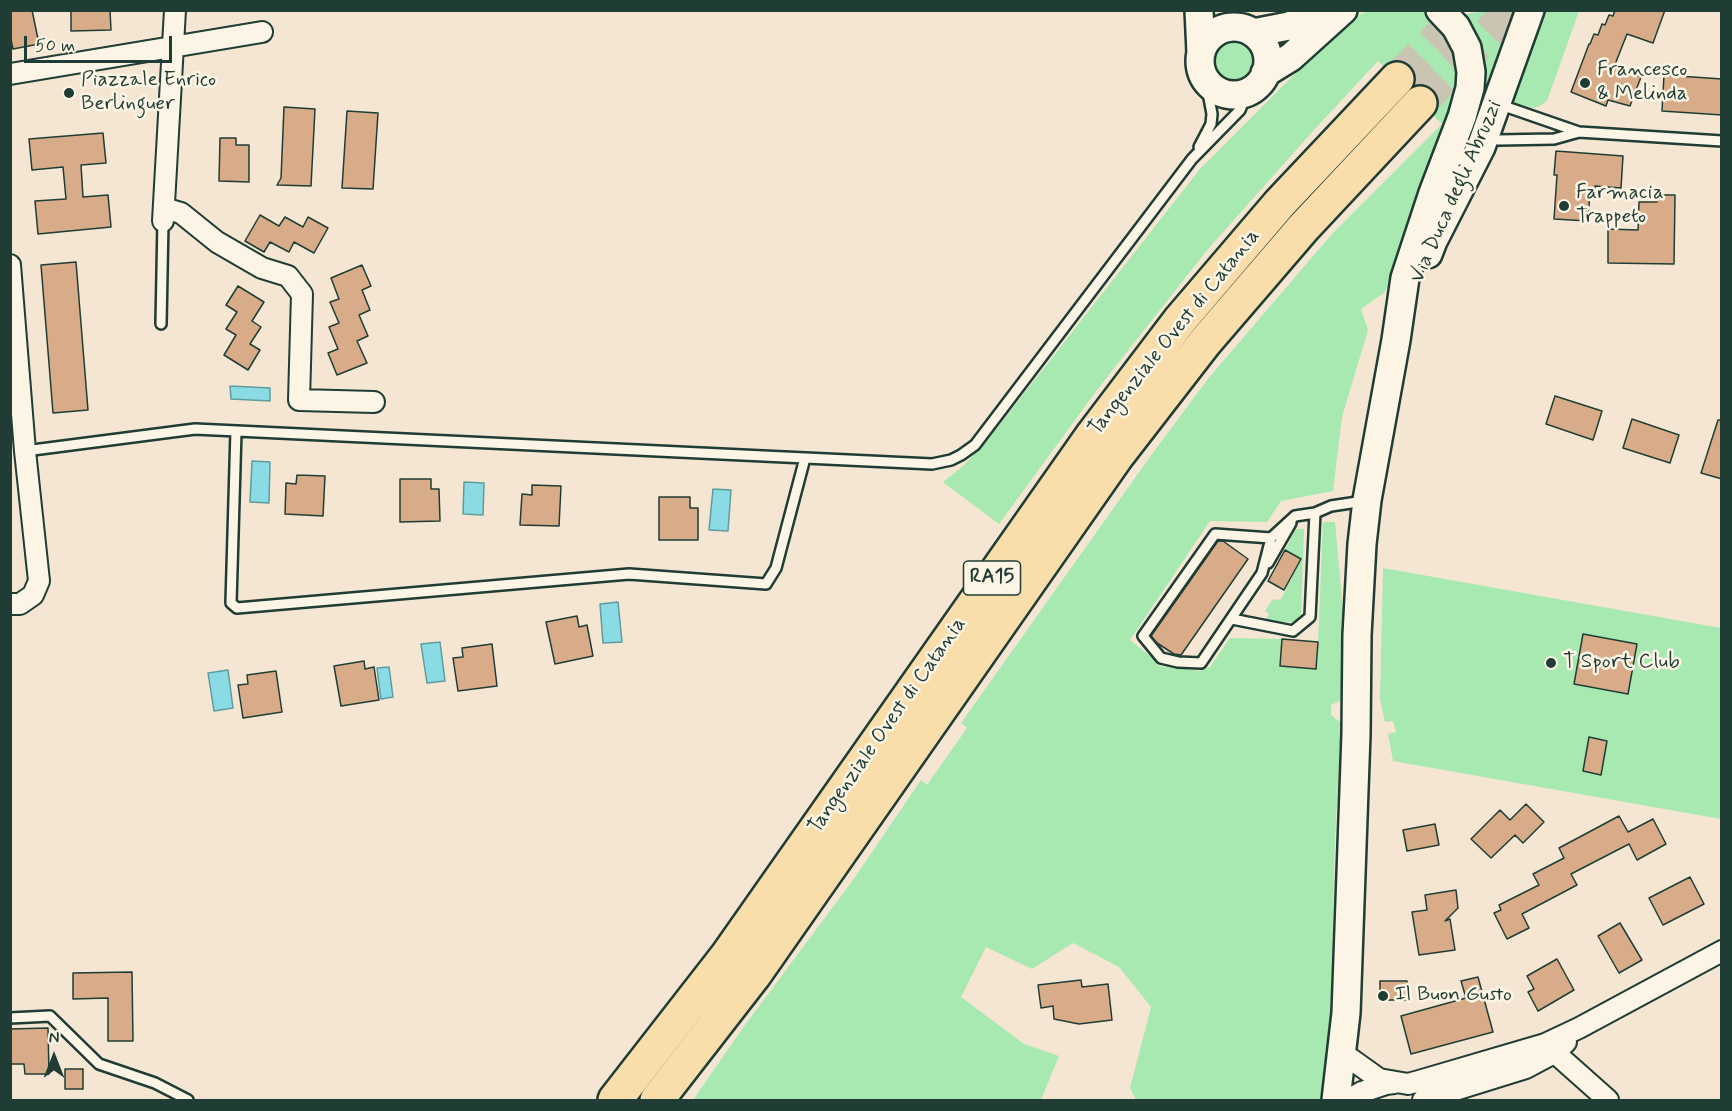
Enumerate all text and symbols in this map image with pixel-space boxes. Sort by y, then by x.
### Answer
scale bar [27,24,176,62]
text: 50 m [35,34,75,58]
place label: Francesco & Melinda [1597,58,1688,108]
place label: Piazzale Enrico Berlinguer [81,68,216,118]
marker: Francesco & Melinda [1578,76,1592,90]
marker: Piazzale Enrico Berlinguer [62,86,76,100]
street label: Via Duca degli Abruzzi [1405,97,1509,287]
place label: Farmacia Trappeto [1576,181,1664,231]
marker: Farmacia Trappeto [1557,199,1571,213]
street label: Tangenziale Ovest di Catania [1084,225,1266,441]
road number: RA15 [964,561,1020,595]
street label: Tangenziale Ovest di Catania [804,613,972,839]
place label: T Sport Club [1563,650,1680,676]
marker: T Sport Club [1544,656,1558,670]
place label: Il Buon Gusto [1395,983,1512,1009]
marker: Il Buon Gusto [1376,989,1390,1003]
north arrow [24,1027,84,1087]
text: N [49,1028,59,1049]

